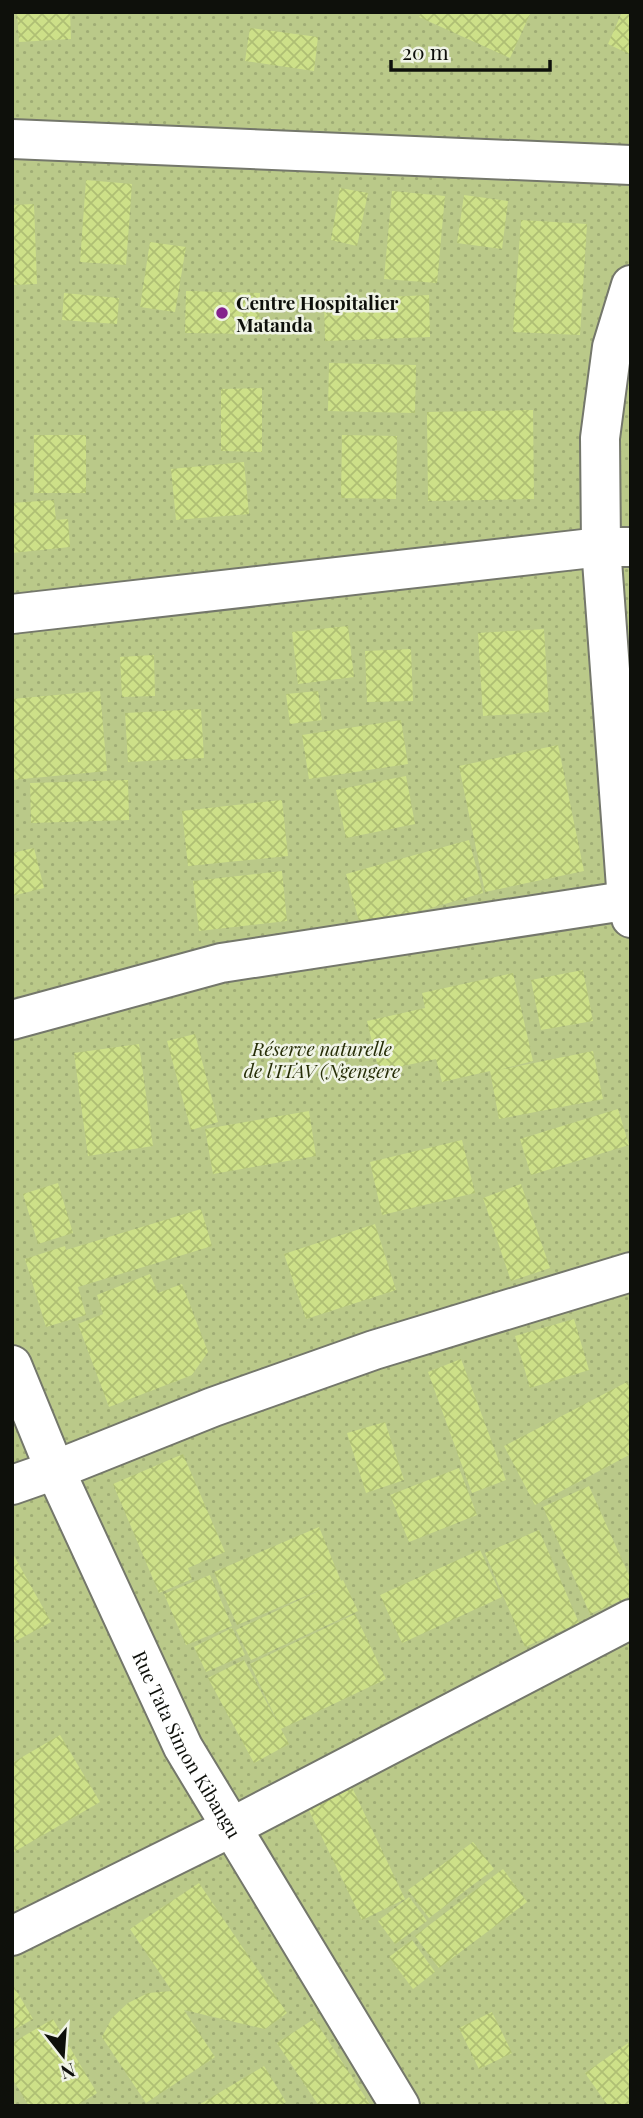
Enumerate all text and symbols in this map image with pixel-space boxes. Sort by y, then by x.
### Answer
scale bar [391,28,550,72]
text: 20 m [402,37,449,65]
place label: Centre Hospitalier Matanda [236,289,398,337]
marker: Centre Hospitalier Matanda [214,305,230,321]
park label: Réserve naturelle de l'ITAV (Ngengere [244,1035,400,1083]
street label: Rue Tata Simon Kibangu [127,1646,248,1842]
north arrow [28,2020,98,2090]
text: N [58,2058,79,2087]

